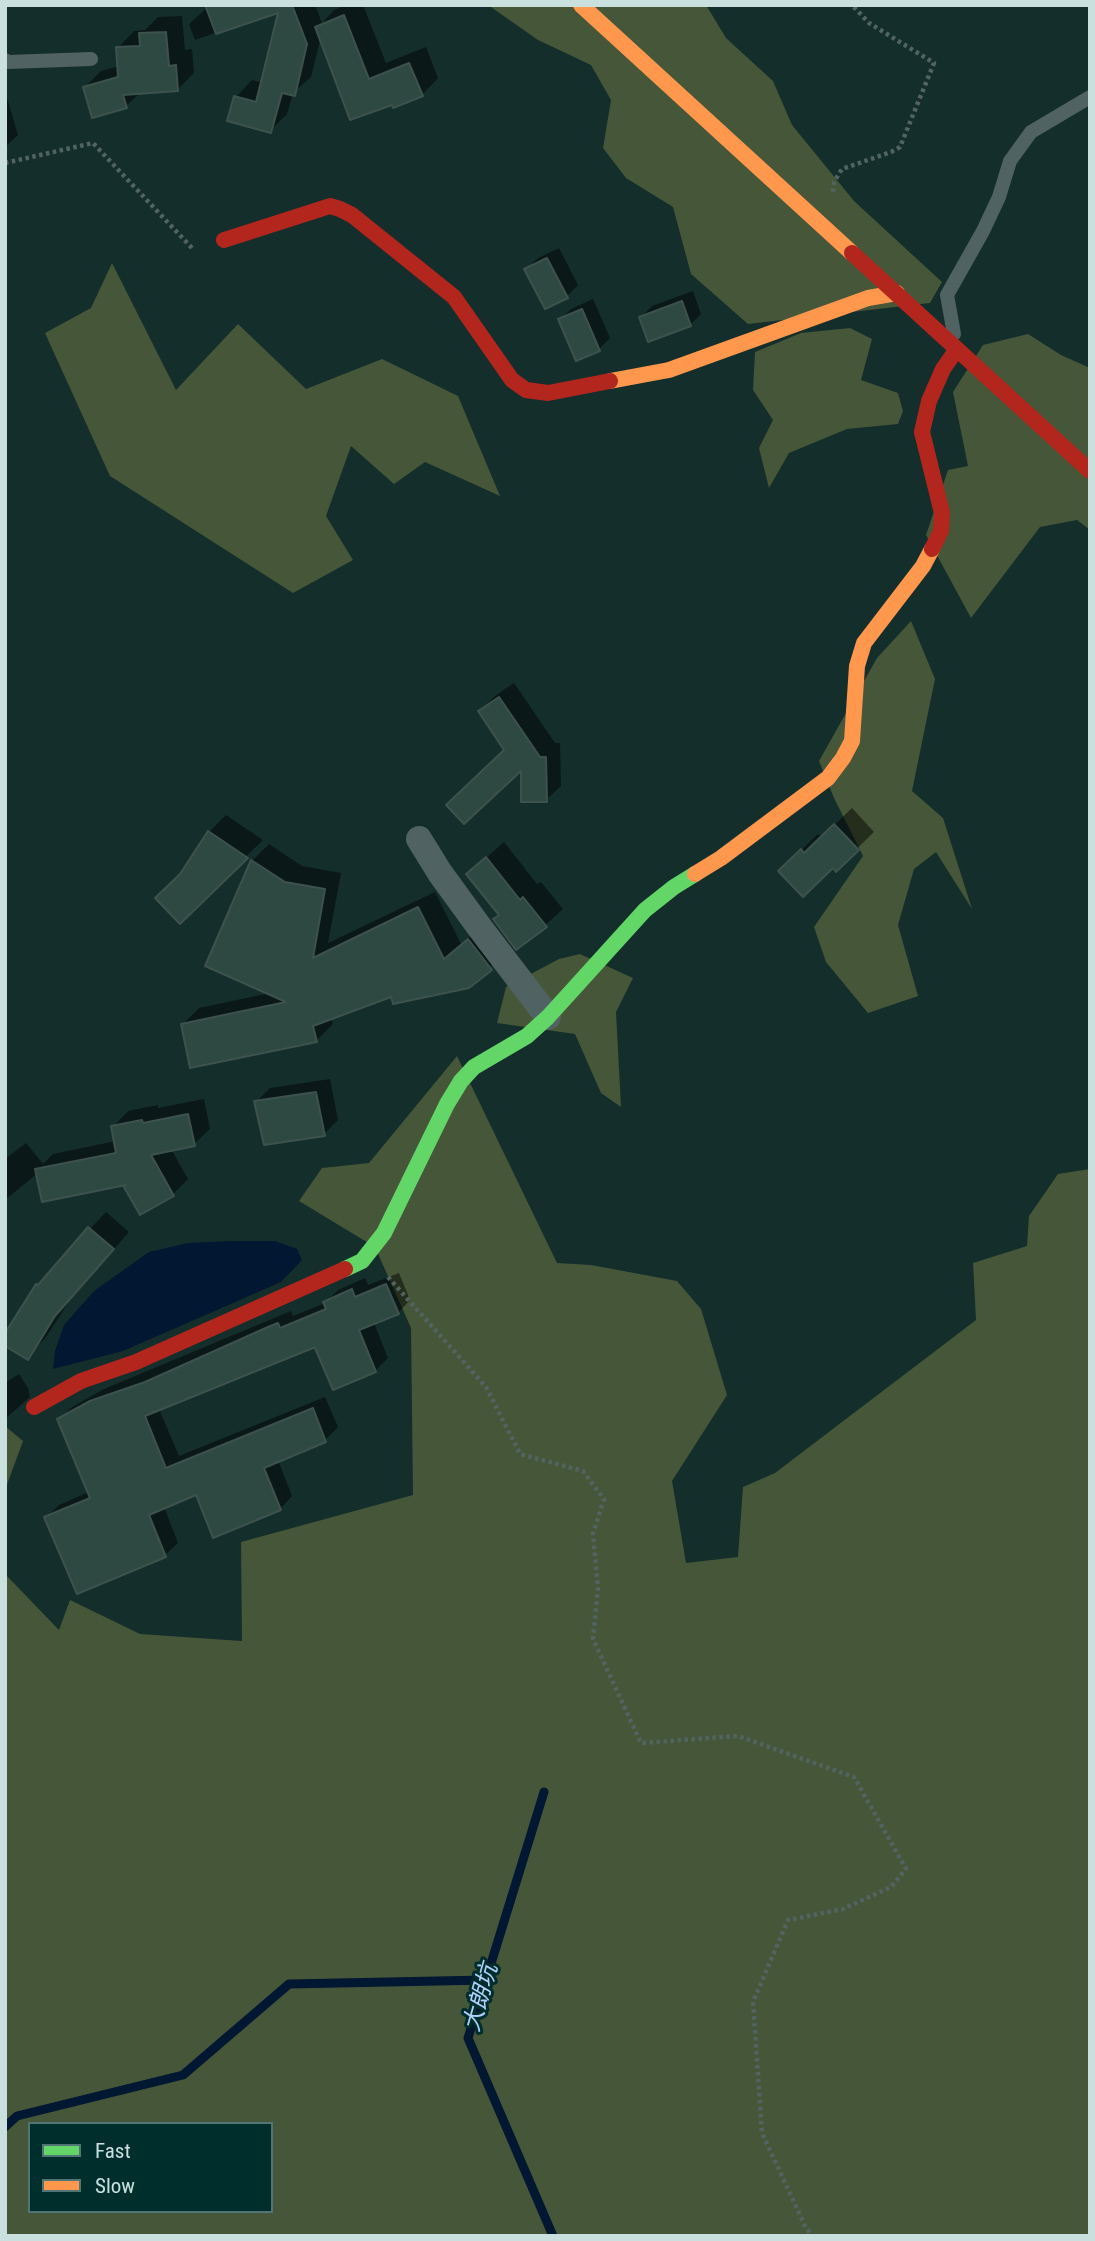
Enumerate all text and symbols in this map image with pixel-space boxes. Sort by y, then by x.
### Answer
water label: 大朗坑 [459,1961,505,2035]
legend [28,2122,273,2213]
text: Fast [95,2139,131,2163]
text: Slow [95,2174,135,2198]

